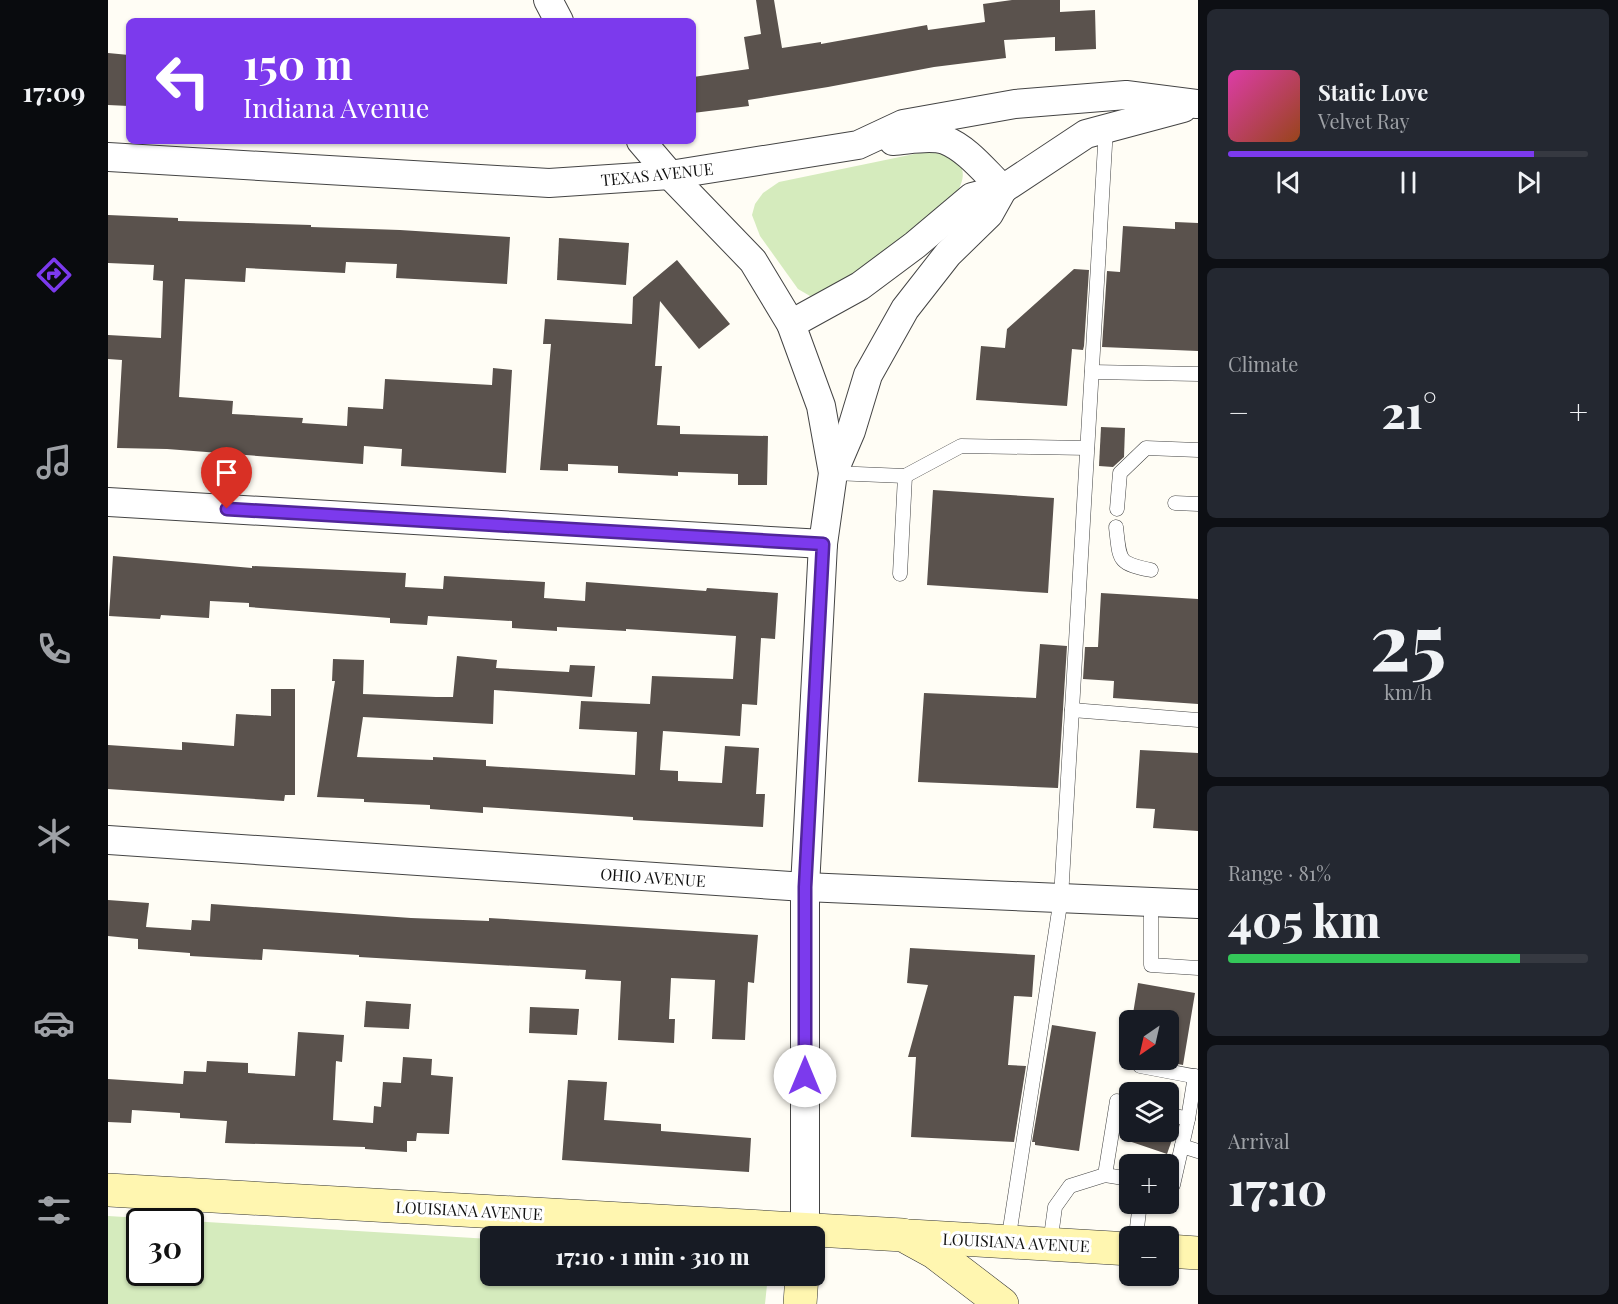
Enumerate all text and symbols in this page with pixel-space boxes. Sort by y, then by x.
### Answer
text: 150 m [243,35,353,91]
icon: left [144,42,222,120]
text: 17:09 [23,73,85,109]
text: Static Love [1318,77,1428,107]
text: Indiana Avenue [243,89,429,125]
text: Velvet Ray [1318,107,1410,134]
street label: TEXAS AVENUE [600,158,714,190]
icon: previous [1272,166,1305,199]
icon: pause [1392,166,1425,199]
icon: next [1512,166,1545,199]
icon: directions [33,254,75,296]
text: Climate [1228,350,1298,377]
text: 21° [1381,380,1437,440]
text: − [1228,389,1249,433]
text: + [1569,389,1588,433]
icon: music [33,441,75,483]
pin [201,447,252,509]
icon: arrive [210,456,243,489]
text: 25 [1370,587,1446,691]
icon: phone [33,628,75,670]
text: km/h [1384,678,1432,705]
icon: climate [33,815,75,857]
text: Range · 81% [1228,859,1331,886]
street label: OHIO AVENUE [600,863,706,891]
text: 405 km [1228,889,1380,949]
icon: car [33,1002,75,1044]
north arrow [1119,1010,1179,1070]
map controls [1119,1010,1179,1286]
position arrow [773,1044,837,1108]
button: layers [1119,1082,1179,1142]
text: Arrival [1228,1127,1290,1154]
button: + [1119,1154,1179,1214]
text: 17:10 [1228,1157,1327,1217]
icon: filters [33,1189,75,1231]
street label: LOUISIANA AVENUE [395,1196,543,1224]
speed limit sign: 30 [126,1208,204,1286]
button: − [1119,1226,1179,1286]
street label: LOUISIANA AVENUE [942,1228,1090,1256]
text: 17:10 · 1 min · 310 m [555,1241,750,1271]

